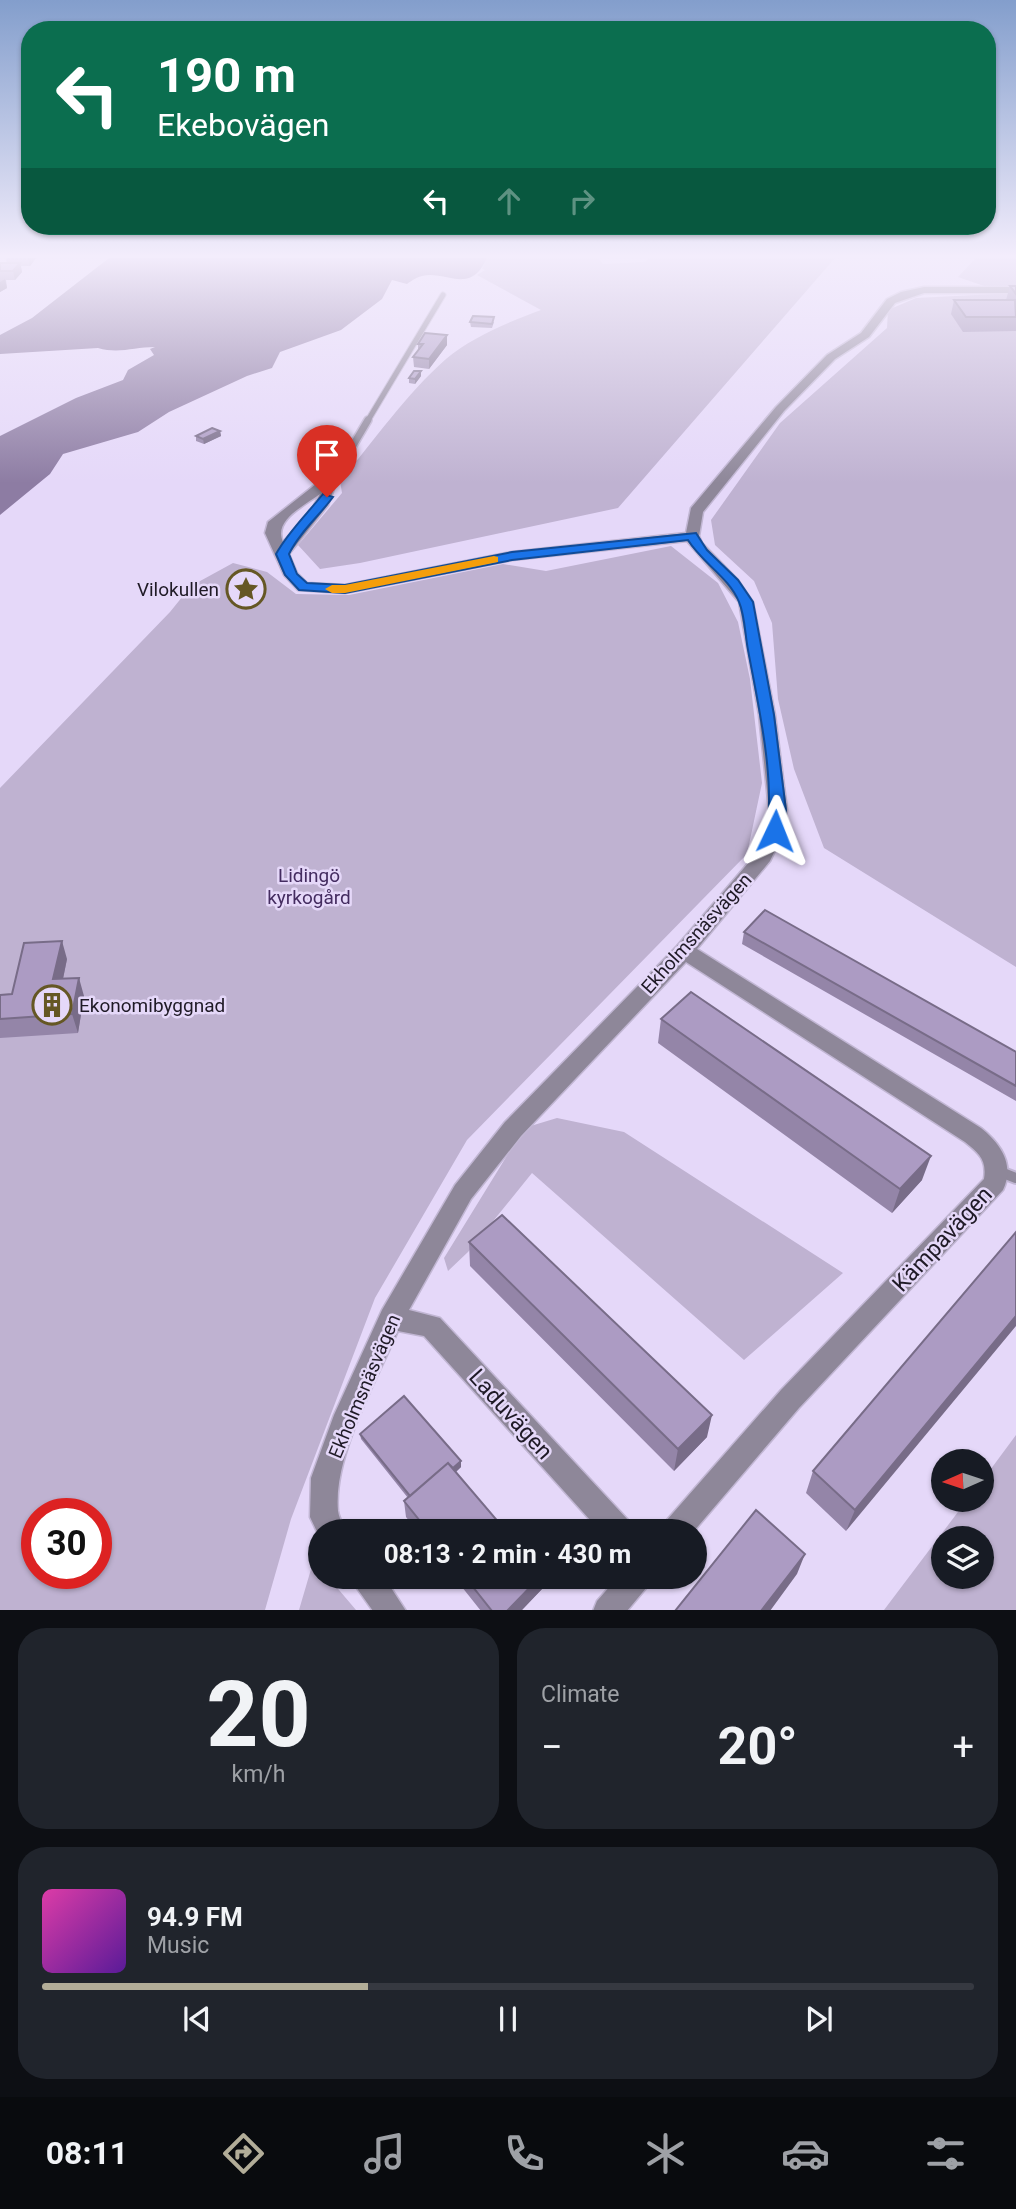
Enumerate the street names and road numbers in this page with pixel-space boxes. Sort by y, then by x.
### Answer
street label: Ekholmsnäsvägen [636,868,756,998]
street label: Kämpavägen [887,1181,998,1297]
street label: Ekholmsnäsvägen [324,1311,405,1462]
street label: Laduvägen [463,1364,558,1465]

